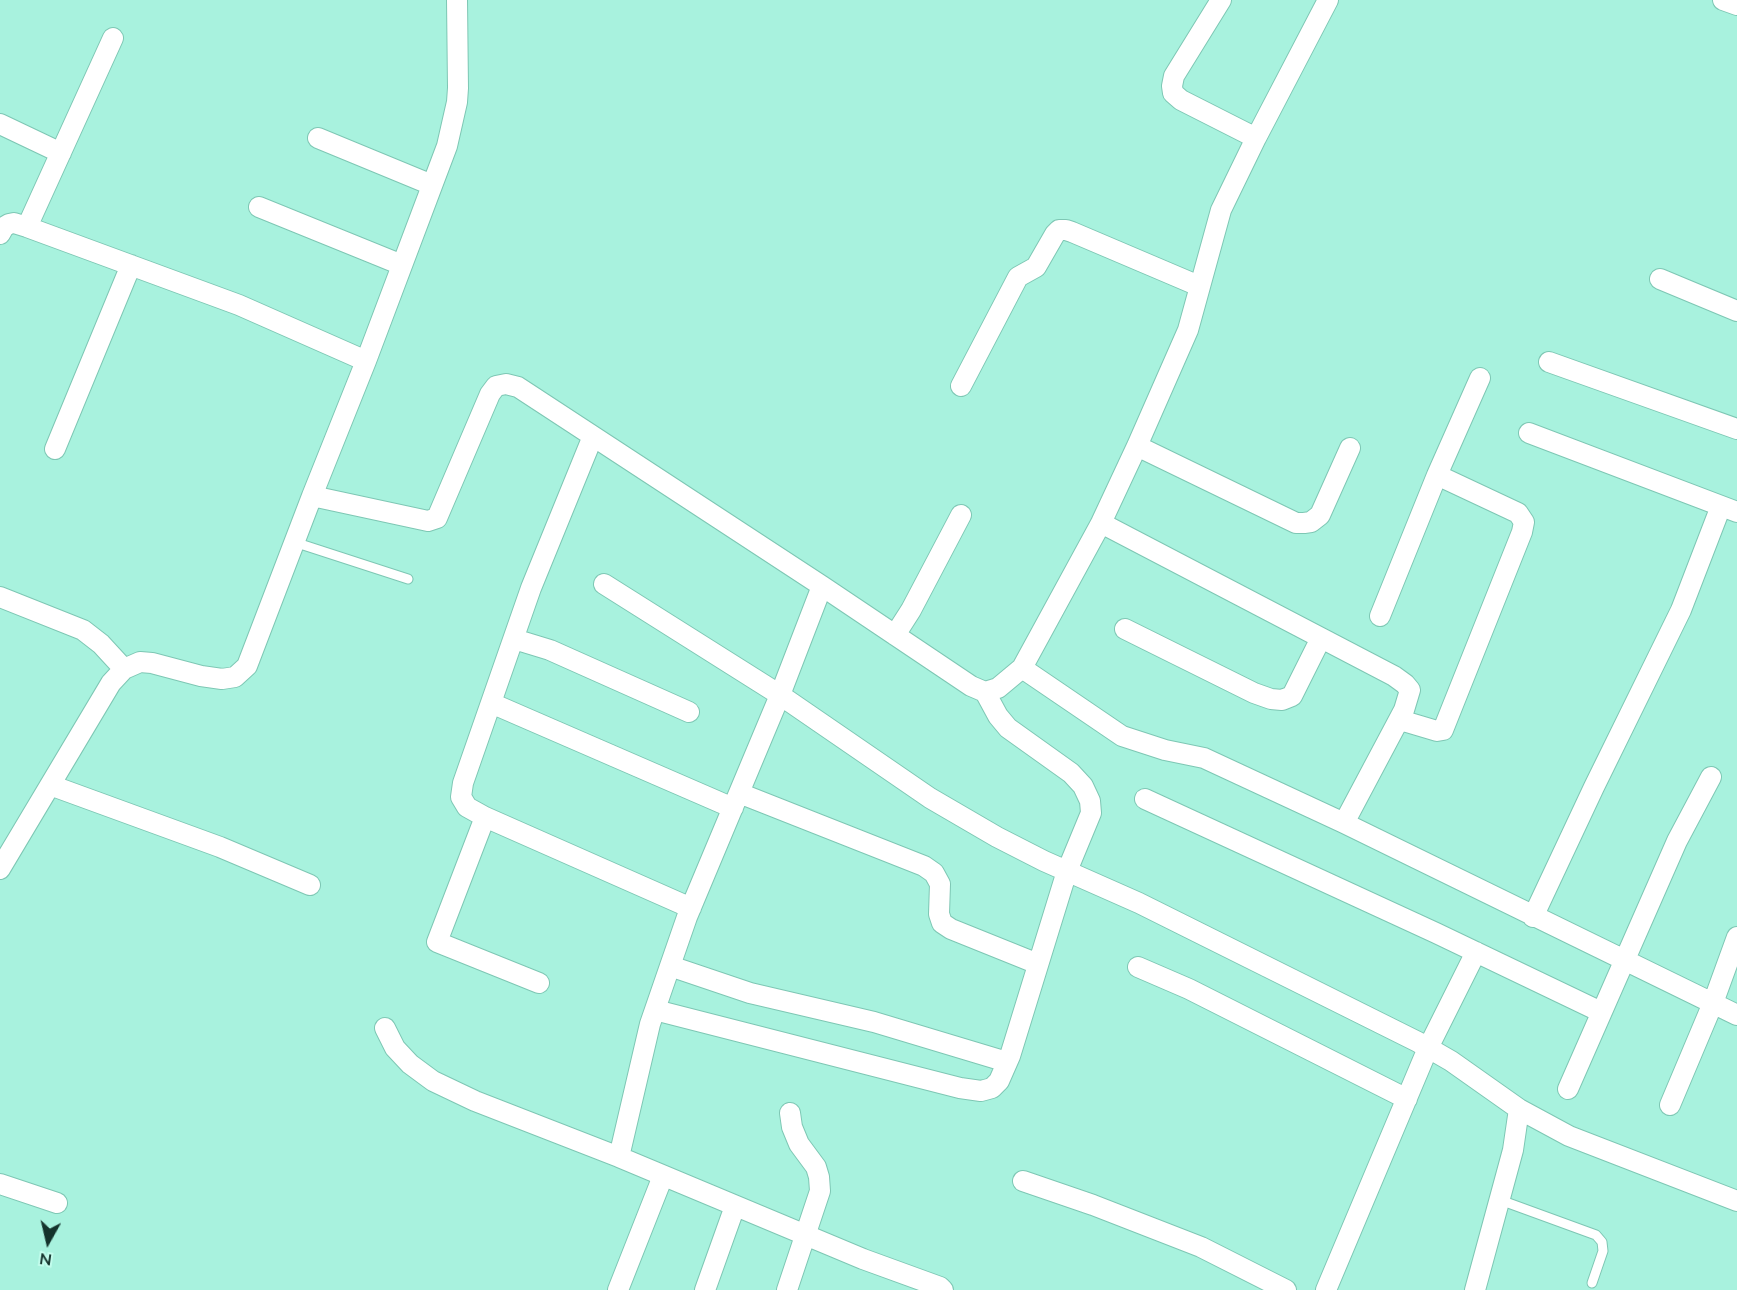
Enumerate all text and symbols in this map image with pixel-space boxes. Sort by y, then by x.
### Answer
north arrow [18,1212,78,1272]
text: N [38,1250,53,1271]

